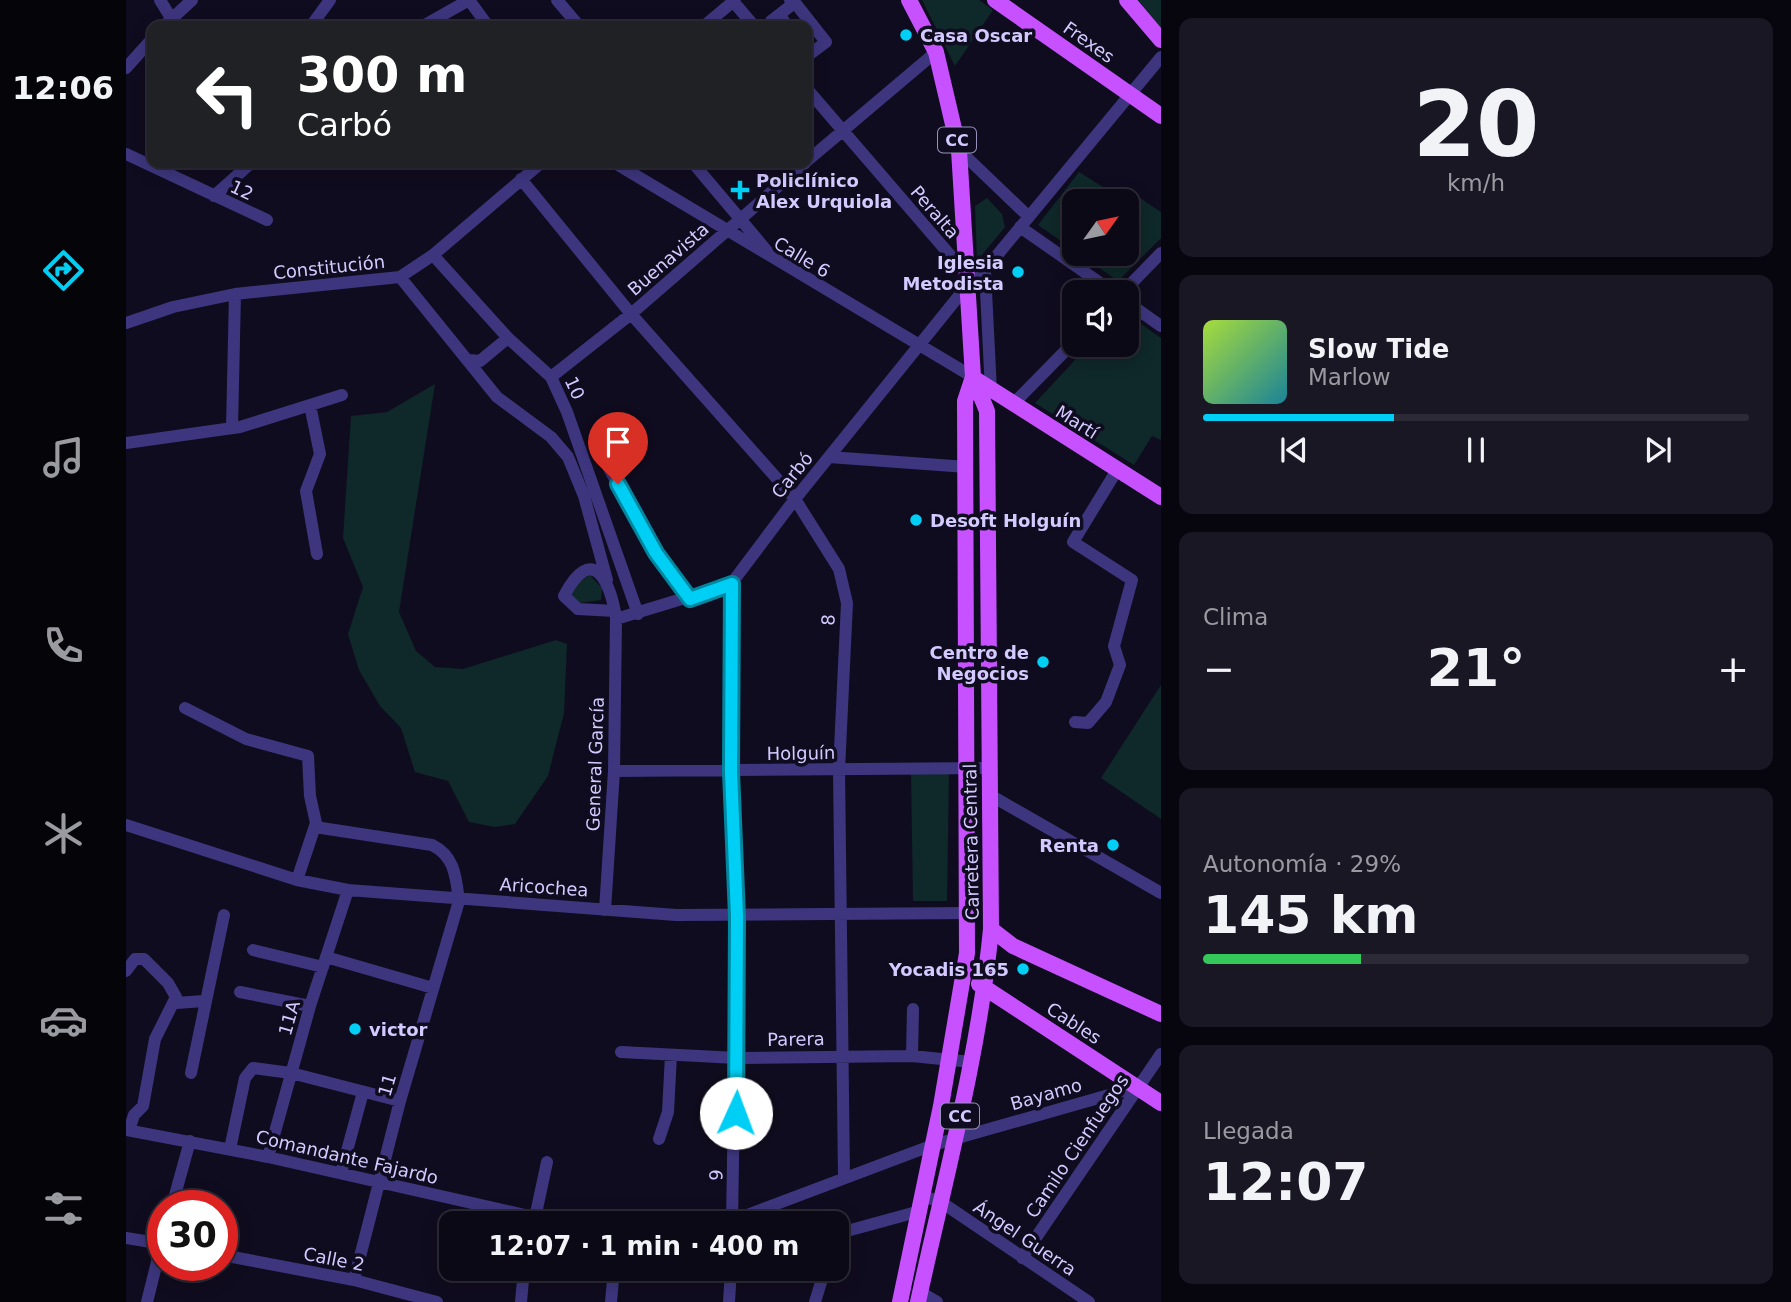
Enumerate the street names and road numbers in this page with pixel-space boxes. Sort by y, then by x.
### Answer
street label: Frexes [1059,17,1119,67]
road number: CC [938,128,976,152]
street label: 12 [227,176,257,204]
street label: Peralta [906,181,964,243]
street label: Buenavista [623,218,713,300]
street label: Calle 6 [770,232,834,282]
street label: Constitución [272,251,386,283]
street label: 10 [561,373,589,403]
street label: Martí [1052,401,1103,444]
street label: Carbó [767,448,817,502]
street label: 8 [817,614,839,626]
street label: General García [582,696,608,832]
street label: Holguín [766,742,836,764]
street label: Carretera Central [959,764,983,920]
street label: Aricochea [499,873,589,901]
street label: 11A [274,998,304,1038]
street label: Cables [1043,998,1105,1048]
street label: Parera [767,1028,825,1050]
street label: Camilo Cienfuegos [1021,1070,1133,1222]
street label: 11 [374,1071,400,1099]
street label: Bayamo [1008,1074,1084,1114]
road number: CC [941,1104,979,1128]
street label: Comandante Fajardo [254,1126,440,1188]
street label: 9 [705,1169,727,1181]
street label: Ángel Guerra [970,1196,1080,1280]
street label: Calle 2 [302,1243,366,1275]

